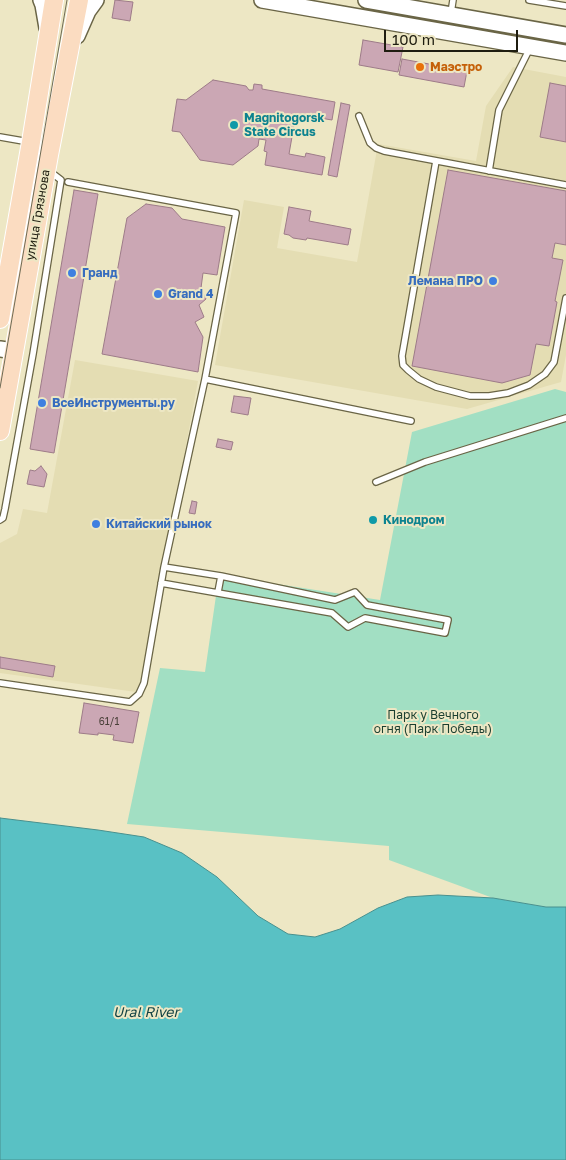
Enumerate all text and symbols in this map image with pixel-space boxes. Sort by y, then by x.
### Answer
scale bar [386,20,520,52]
text: 100 m [392,30,435,48]
place label: Маэстро [430,60,482,74]
marker: Маэстро [414,61,426,73]
place label: Magnitogorsk State Circus [244,111,325,139]
marker: Magnitogorsk State Circus [228,119,240,131]
street label: улица Грязнова [23,168,53,262]
place label: Гранд [82,266,117,280]
marker: Гранд [66,267,78,279]
place label: Лемана ПРО [408,274,483,288]
marker: Лемана ПРО [487,275,499,287]
place label: Grand 4 [168,287,213,301]
marker: Grand 4 [152,288,164,300]
place label: ВсеИнструменты.ру [52,396,175,410]
marker: ВсеИнструменты.ру [36,397,48,409]
place label: Кинодром [383,513,444,527]
marker: Кинодром [367,514,379,526]
place label: Китайский рынок [106,517,212,531]
marker: Китайский рынок [90,518,102,530]
park label: Парк у Вечного огня (Парк Победы) [374,708,492,736]
house number: 61/1 [99,716,119,728]
water label: Ural River [113,1005,179,1021]

